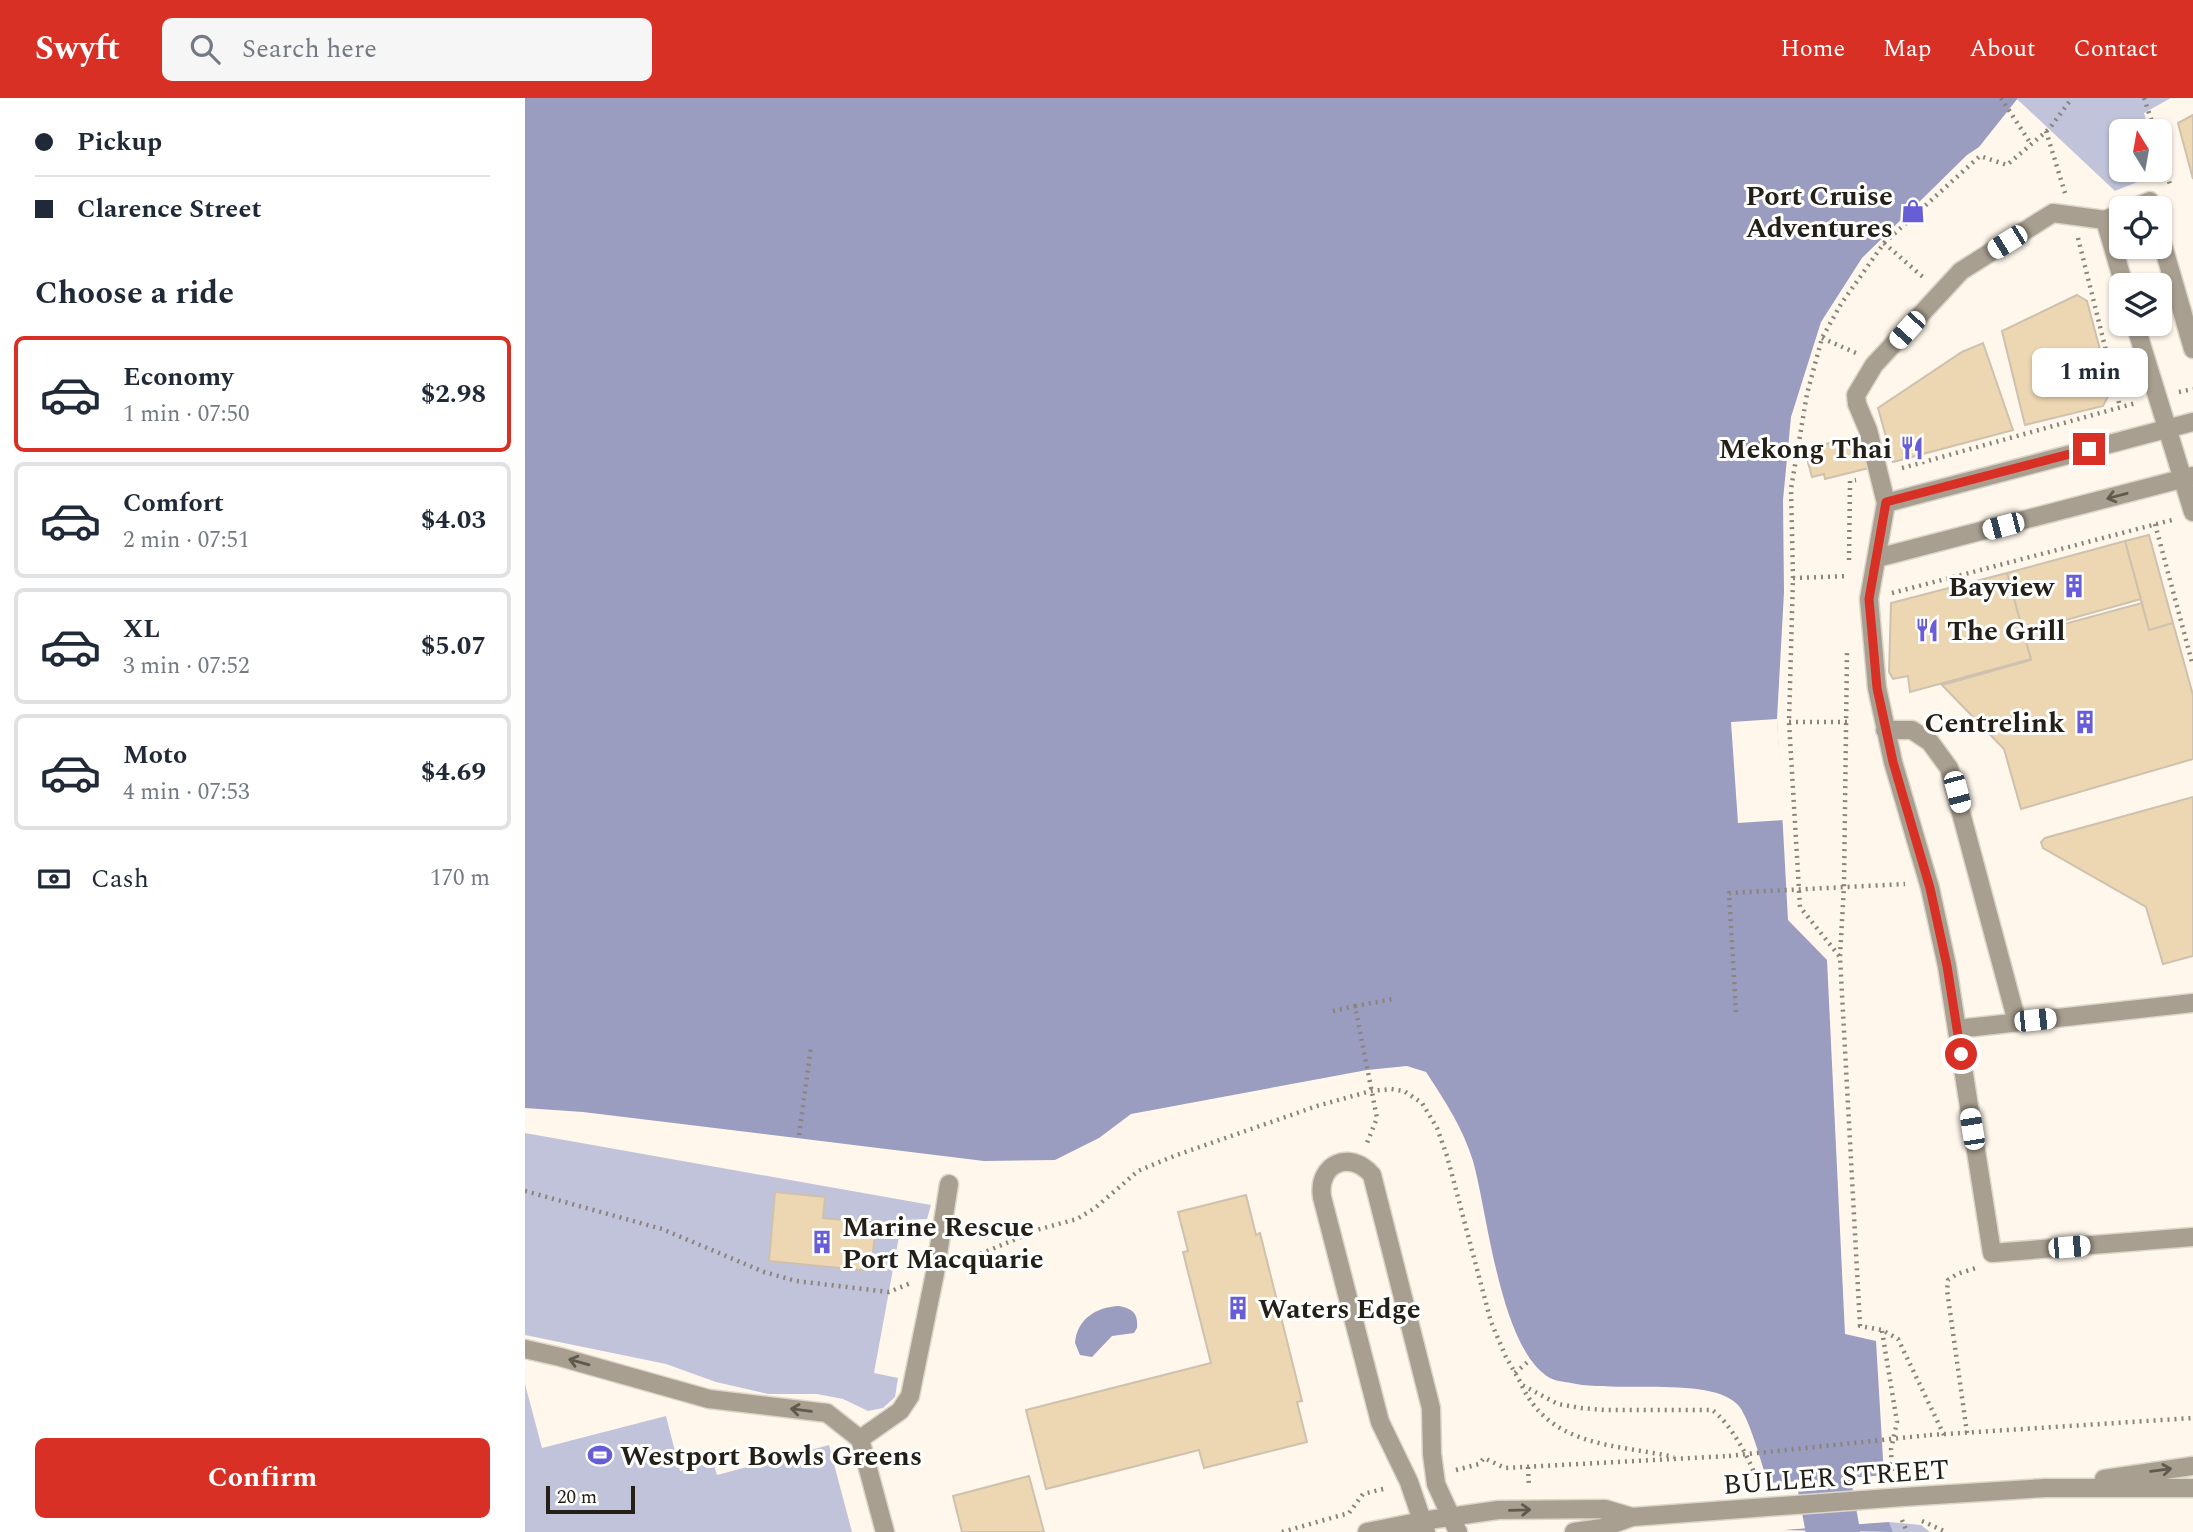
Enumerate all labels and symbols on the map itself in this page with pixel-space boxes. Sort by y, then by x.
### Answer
north arrow [2109,119,2172,182]
place label: Port Cruise Adventures [1745,175,1893,250]
shop icon: Port Cruise Adventures [1899,197,1927,225]
car [1984,222,2031,262]
car [1886,307,1929,353]
callout: 1 min [2031,348,2147,396]
place label: Mekong Thai [1719,428,1892,471]
route end [2073,433,2105,465]
restaurant icon: Mekong Thai [1898,434,1926,462]
one-way arrow [2106,490,2129,503]
car [1980,510,2027,542]
place label: Bayview [1948,566,2056,609]
building icon: Bayview [2060,572,2088,600]
place label: The Grill [1947,610,2065,653]
restaurant icon: The Grill [1913,616,1941,644]
place label: Centrelink [1925,702,2065,745]
building icon: Centrelink [2071,708,2099,736]
car [1942,769,1973,815]
car [2014,1007,2057,1033]
route start [1945,1038,1977,1070]
car [1959,1107,1986,1151]
place label: Marine Rescue Port Macquarie [842,1206,1044,1281]
building icon: Marine Rescue Port Macquarie [808,1228,836,1256]
car [2048,1235,2091,1259]
place label: Waters Edge [1258,1288,1421,1331]
building icon: Waters Edge [1224,1294,1252,1322]
one-way arrow [569,1355,591,1368]
one-way arrow [790,1403,813,1416]
place label: Westport Bowls Greens [620,1435,922,1478]
sports icon: Westport Bowls Greens [586,1441,614,1469]
street label: BULLER STREET [1722,1448,1951,1507]
one-way arrow [2149,1464,2172,1477]
scale bar [546,1483,635,1515]
one-way arrow [1508,1503,1531,1516]

